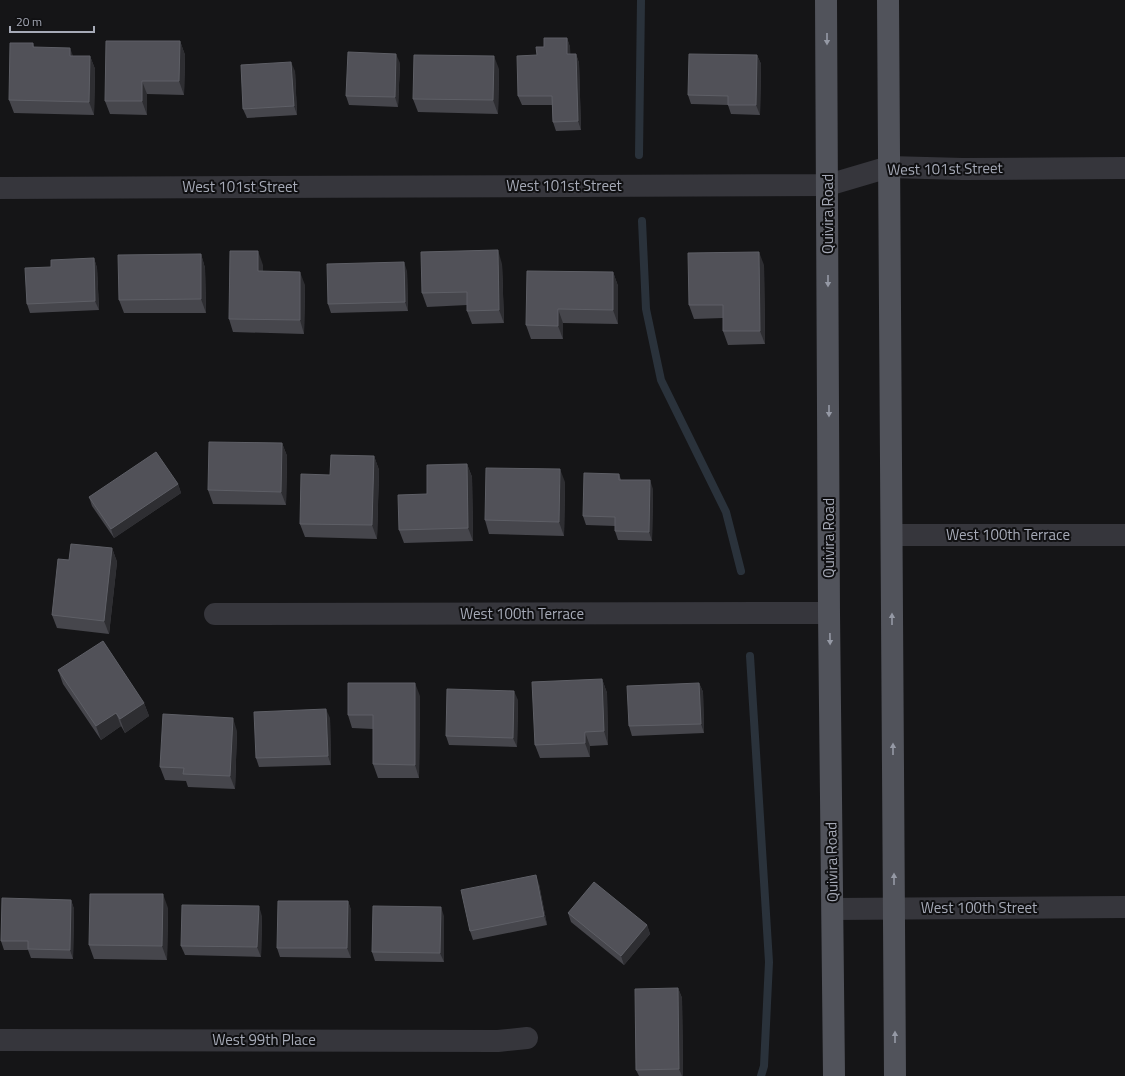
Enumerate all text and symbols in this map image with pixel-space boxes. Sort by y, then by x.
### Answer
scale bar [10,8,94,34]
text: 20 m [16,12,42,31]
one-way arrow [824,33,830,46]
street label: West 101st Street [887,156,1004,181]
street label: West 101st Street [506,174,622,197]
street label: Quivira Road [816,174,839,254]
street label: West 101st Street [182,175,298,198]
one-way arrow [825,275,831,288]
one-way arrow [826,405,832,418]
street label: Quivira Road [817,498,840,578]
street label: West 100th Terrace [946,523,1070,546]
street label: West 100th Terrace [460,602,584,625]
one-way arrow [889,612,895,625]
one-way arrow [827,633,833,646]
one-way arrow [890,742,896,755]
street label: Quivira Road [819,822,844,902]
one-way arrow [891,872,897,885]
street label: West 100th Street [921,896,1038,919]
street label: West 99th Place [212,1028,316,1051]
one-way arrow [892,1030,898,1043]

